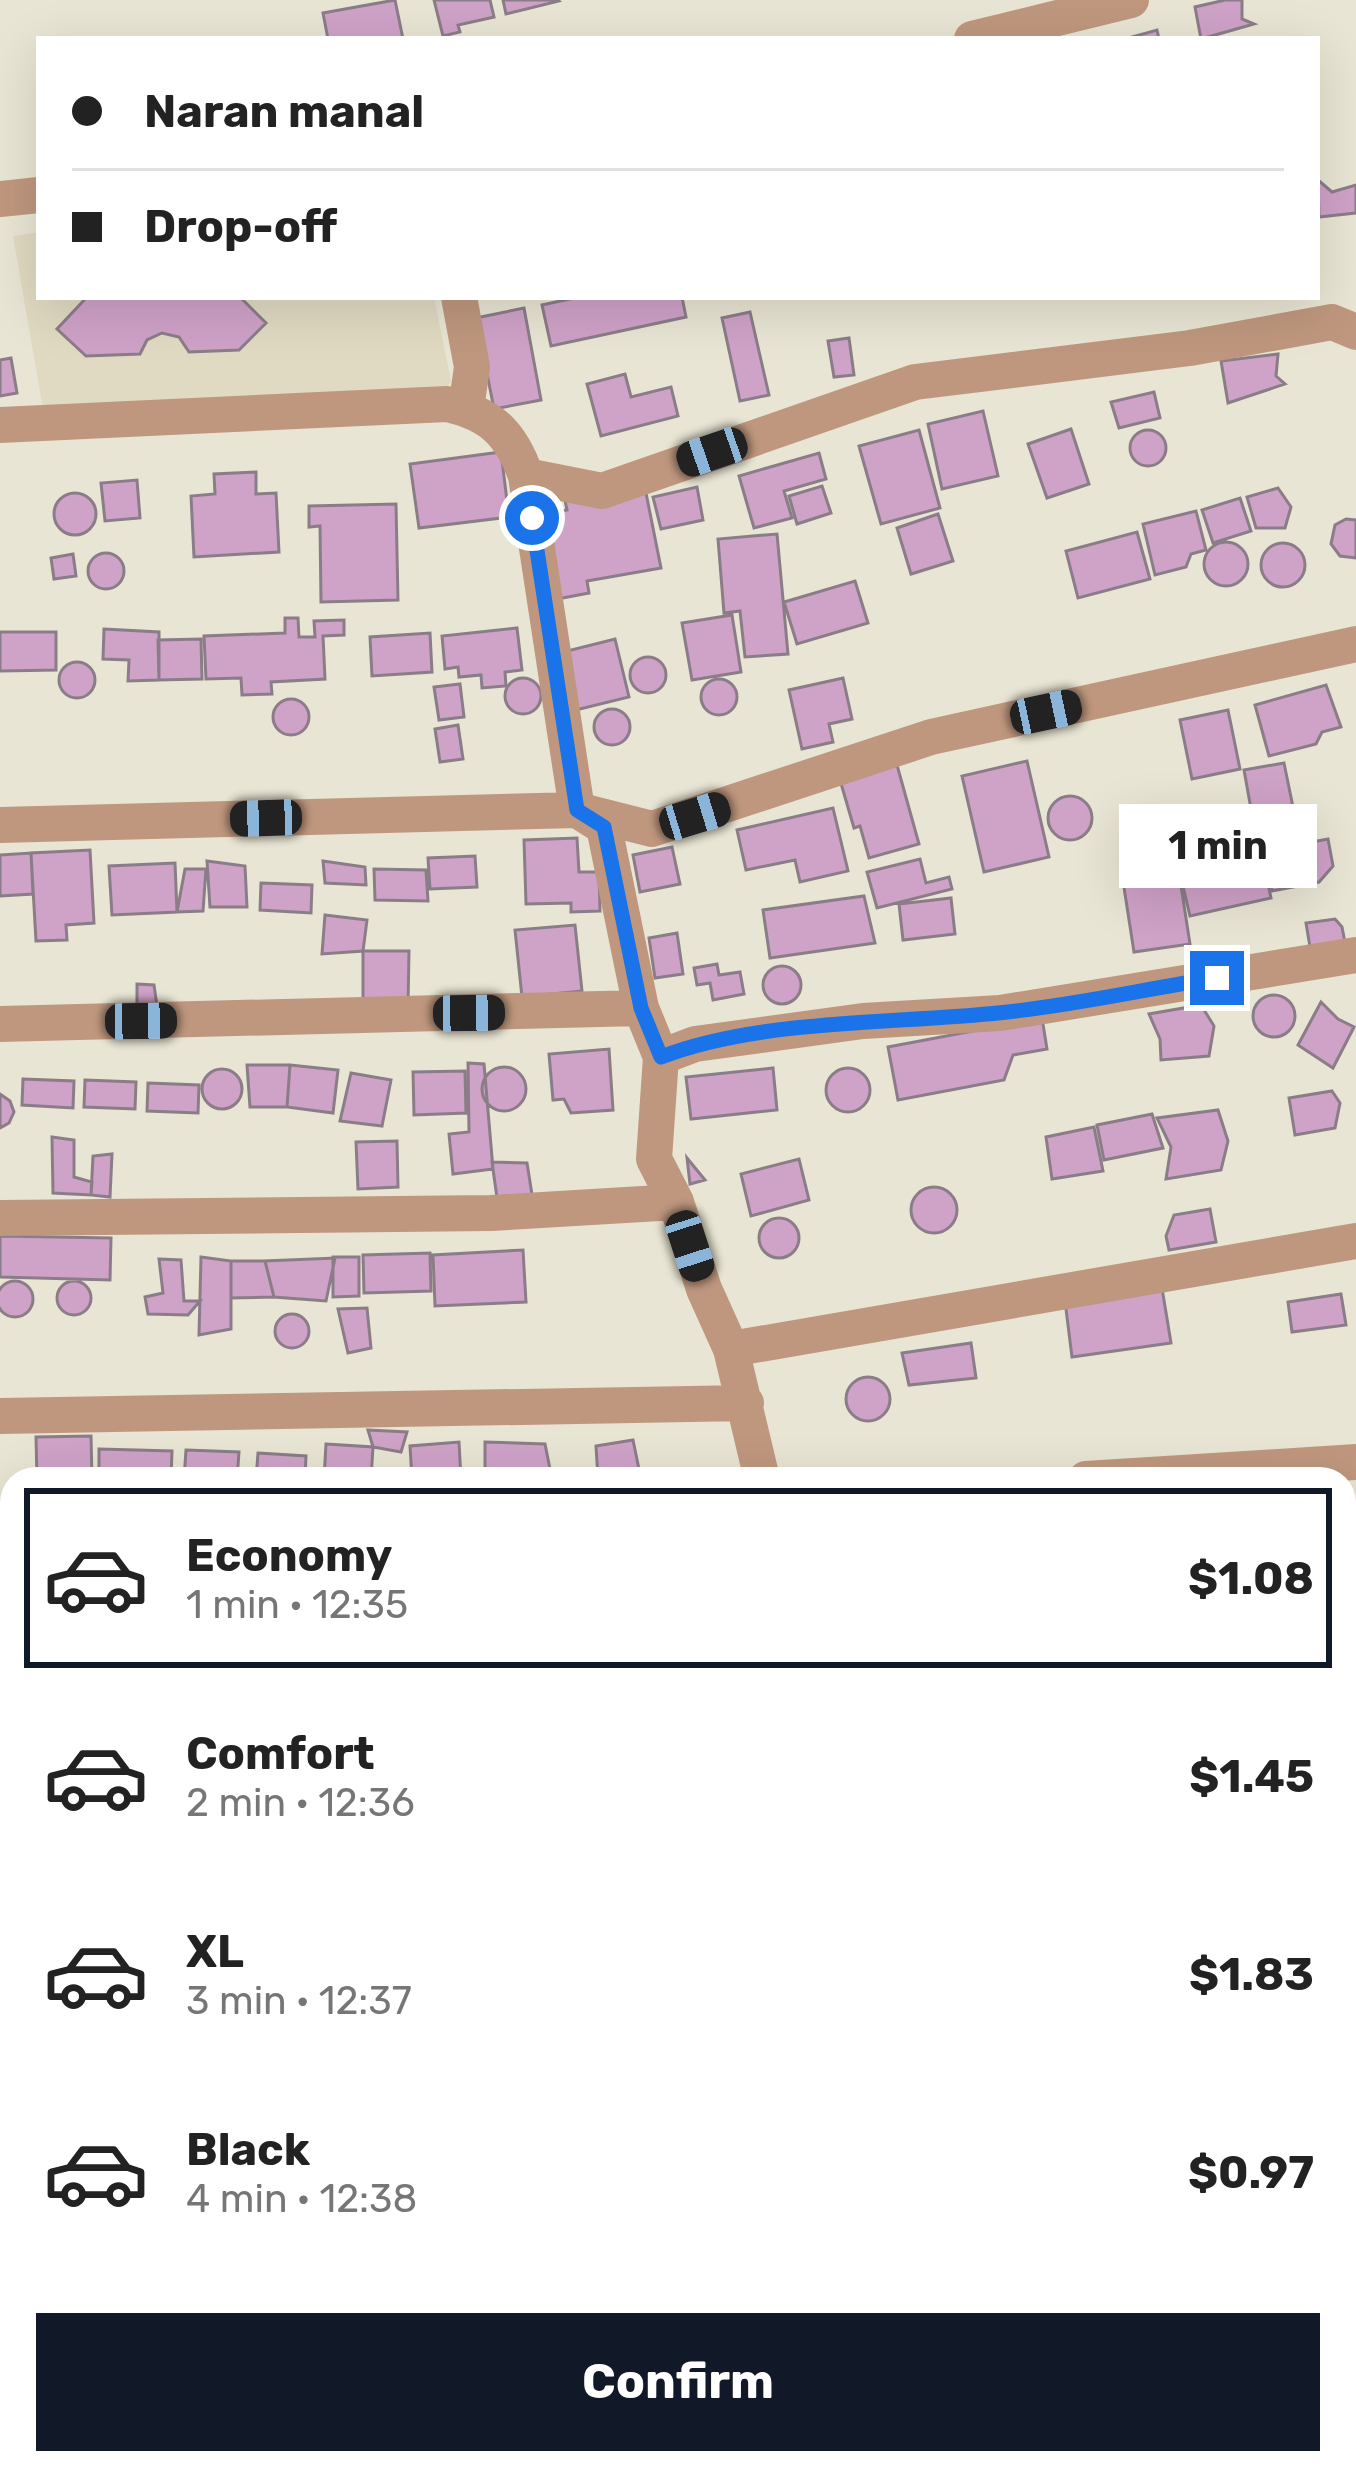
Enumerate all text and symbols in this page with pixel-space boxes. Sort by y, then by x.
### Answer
text: Naran manal [144,85,424,138]
text: Drop-off [144,200,337,253]
car [672,423,752,481]
route start [505,491,559,545]
car [1007,687,1085,737]
car [655,788,735,844]
car [229,799,303,837]
callout: 1 min [1118,804,1316,888]
text: 1 min [1168,823,1268,869]
route end [1190,951,1244,1005]
car [433,994,505,1032]
car [105,1002,177,1040]
car [662,1206,718,1286]
icon: car [42,1524,150,1632]
text: Economy [186,1529,392,1582]
text: $1.08 [1188,1552,1314,1605]
text: 1 min · 12:35 [186,1582,408,1628]
icon: car [42,1722,150,1830]
text: Comfort [186,1727,375,1780]
text: $1.45 [1189,1750,1314,1803]
text: 2 min · 12:36 [186,1780,415,1826]
icon: car [42,1920,150,2028]
text: XL [186,1925,244,1978]
text: $1.83 [1189,1948,1314,2001]
text: 3 min · 12:37 [186,1978,412,2024]
icon: car [42,2118,150,2226]
text: Black [186,2123,310,2176]
text: $0.97 [1188,2146,1314,2199]
text: 4 min · 12:38 [186,2176,417,2222]
button: Confirm [36,2313,1320,2451]

